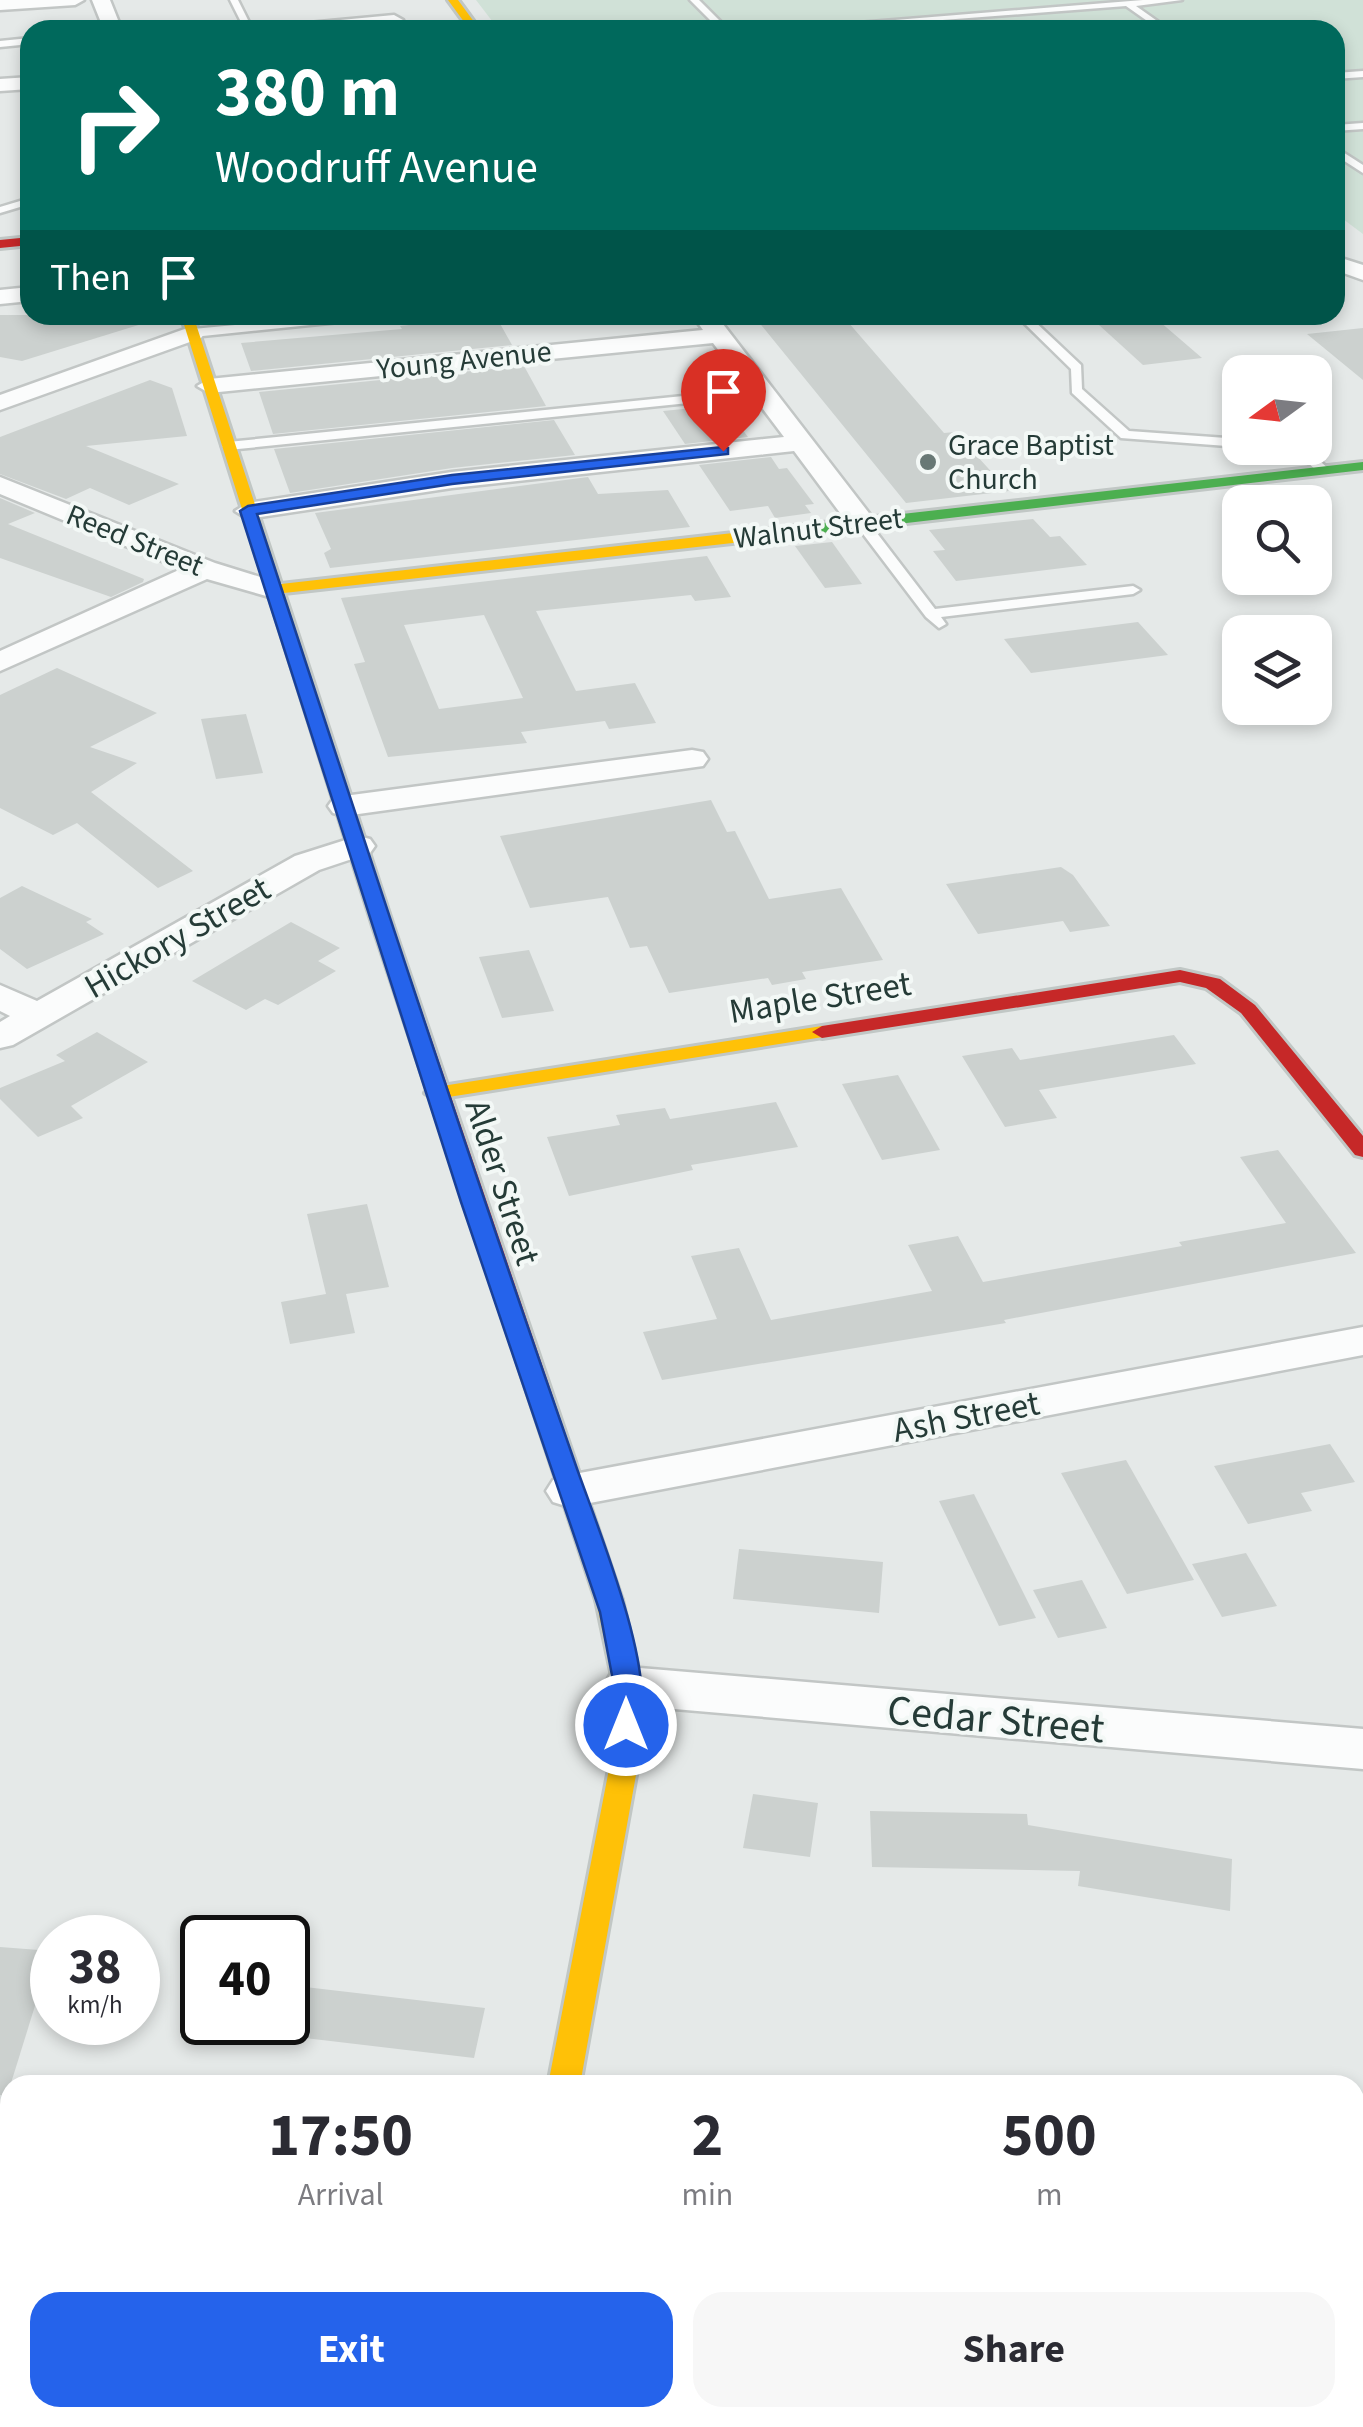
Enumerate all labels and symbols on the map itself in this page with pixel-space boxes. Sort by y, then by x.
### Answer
street label: Young Avenue [373,330,554,391]
pin [681,349,766,452]
north arrow [1222,355,1332,465]
place label: Grace Baptist Church [948,424,1114,501]
marker: Grace Baptist Church [917,451,939,473]
street label: Reed Street [60,493,210,587]
street label: Walnut Street [731,497,905,560]
street label: Hickory Street [75,864,280,1011]
street label: Maple Street [726,959,915,1037]
street label: Alder Street [452,1093,552,1272]
street label: Ash Street [889,1378,1044,1456]
position arrow [574,1673,678,1777]
street label: Cedar Street [885,1681,1107,1759]
speed limit sign: 40 [180,1915,310,2045]

